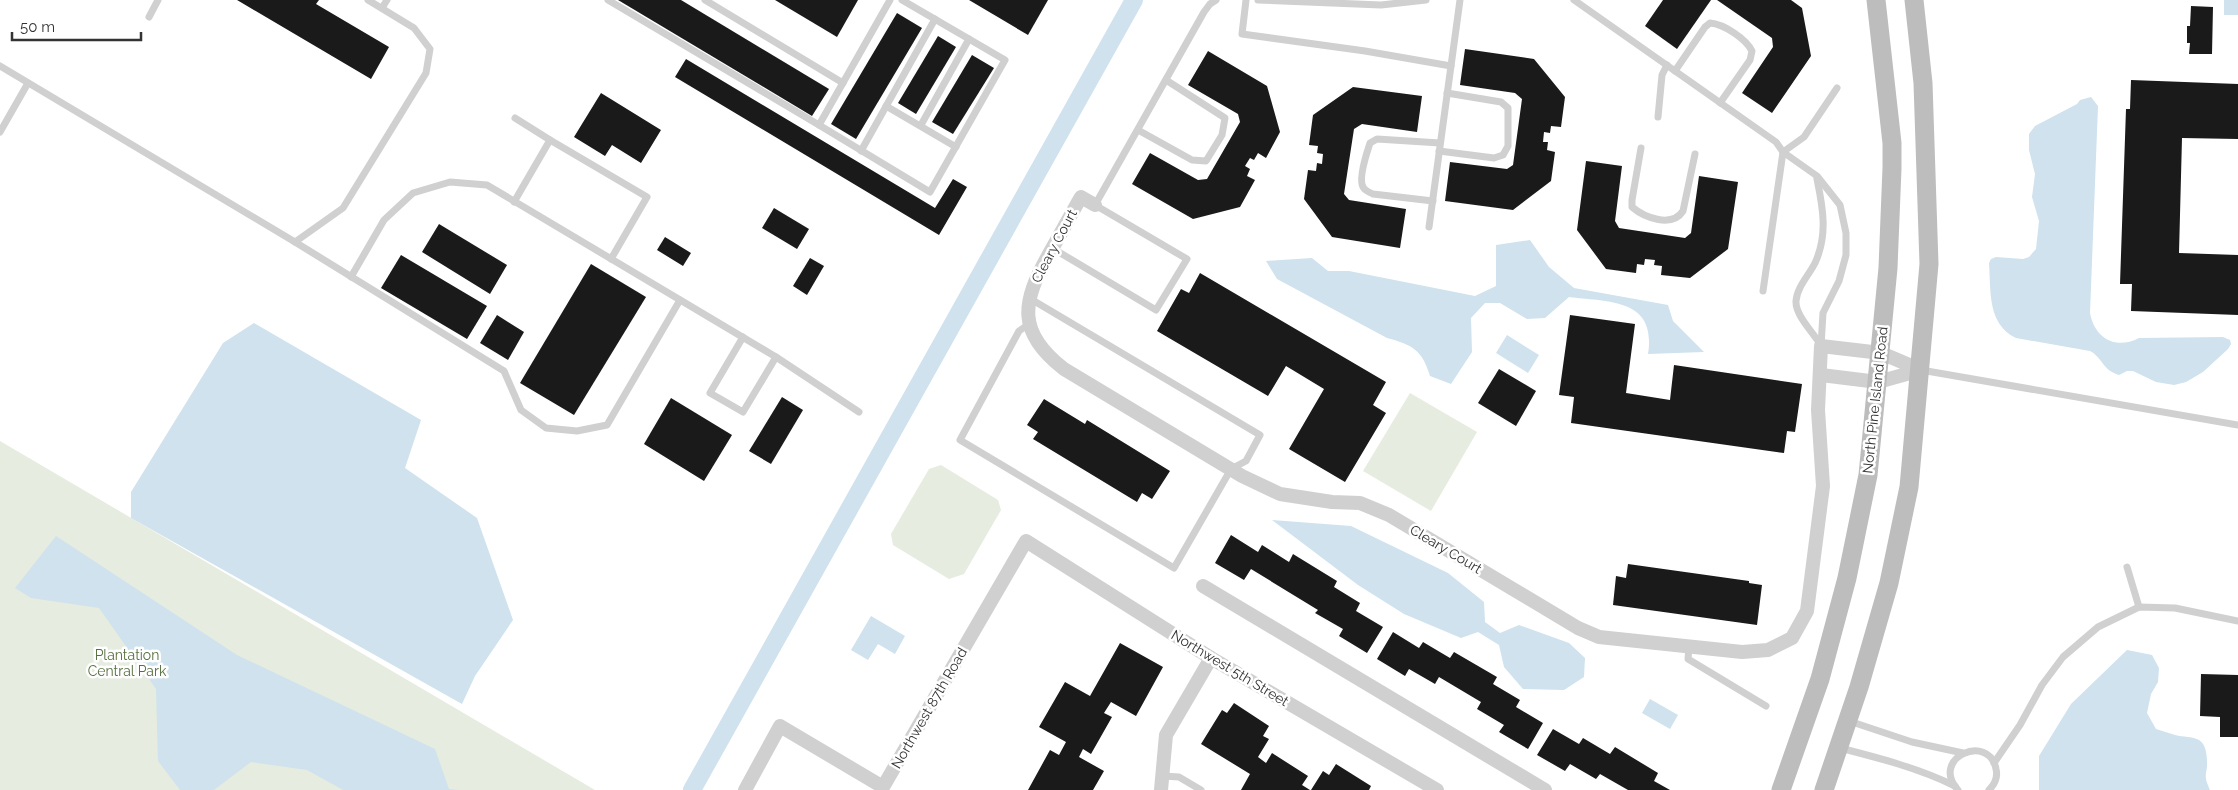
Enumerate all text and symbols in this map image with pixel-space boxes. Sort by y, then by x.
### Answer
scale bar [12,10,141,42]
text: 50 m [20,18,55,36]
street label: Cleary Court [1028,206,1080,285]
street label: North Pine Island Road [1859,326,1891,474]
street label: Cleary Court [1407,521,1485,577]
street label: Northwest 5th Street [1169,627,1292,709]
street label: Northwest 87th Road [888,645,970,771]
park label: Plantation Central Park [88,647,167,679]

